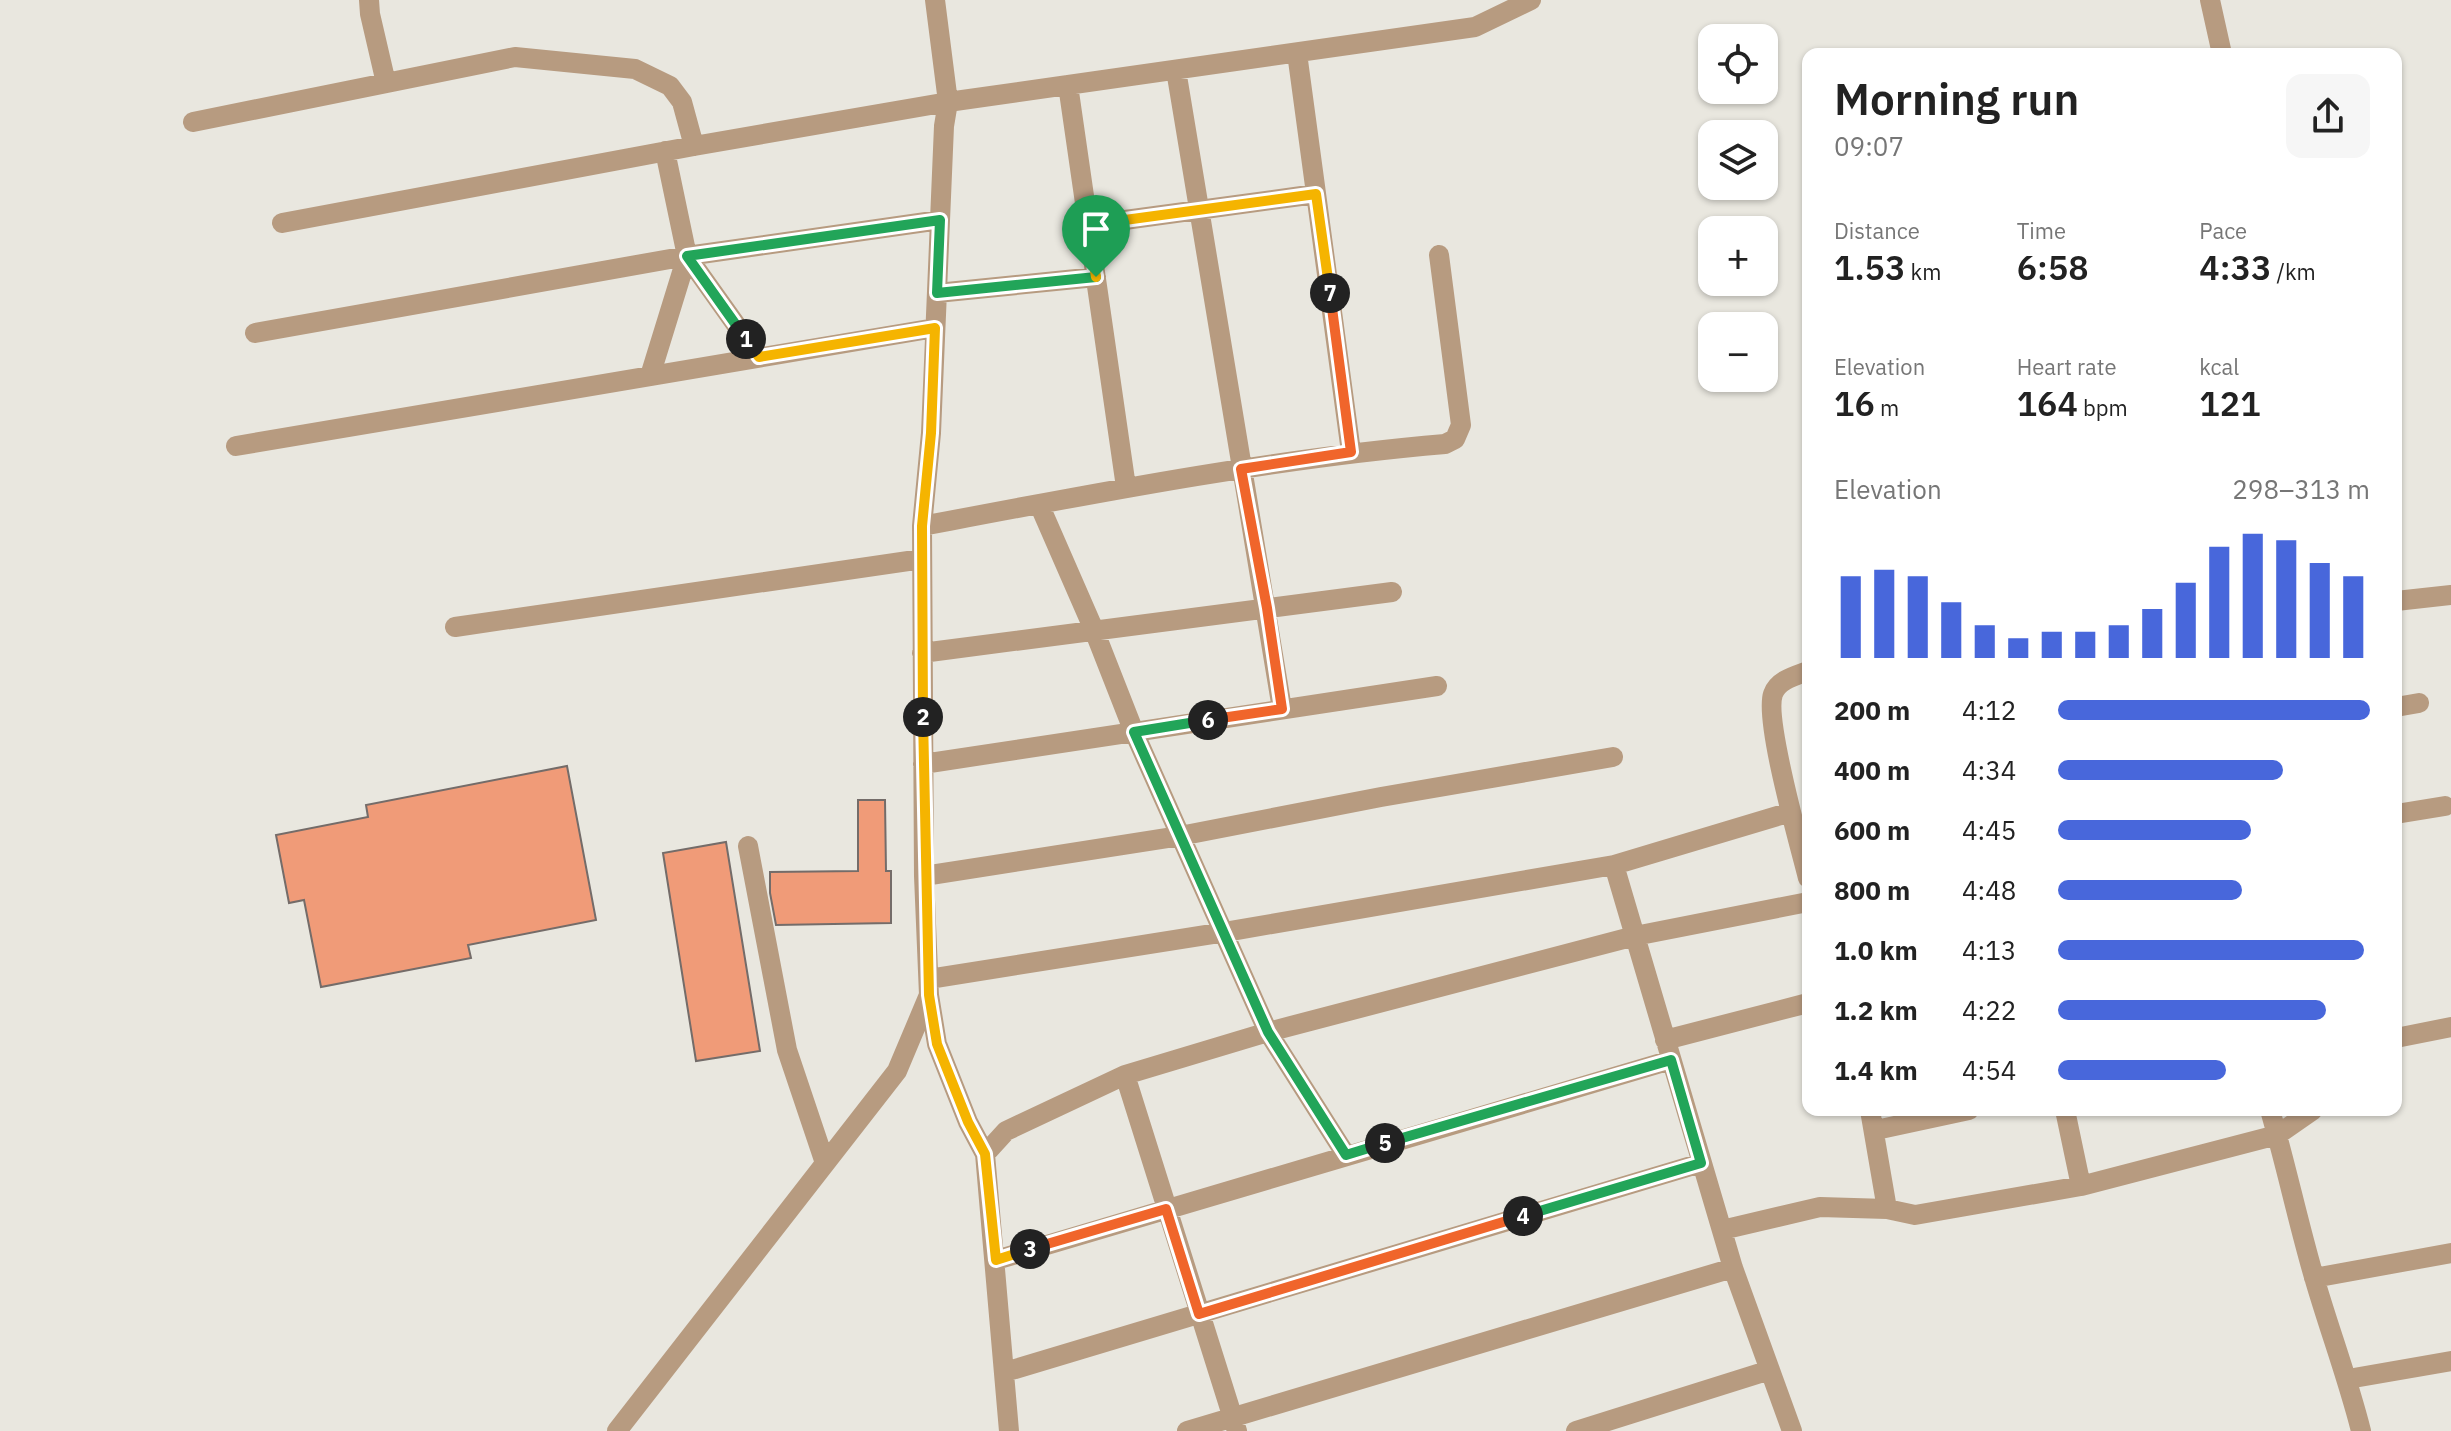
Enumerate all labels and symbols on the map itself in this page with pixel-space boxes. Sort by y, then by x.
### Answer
pin [1062,195,1130,277]
pin: 7 [1310,273,1350,313]
pin: 1 [726,319,766,359]
pin: 2 [903,697,943,737]
pin: 6 [1188,700,1228,740]
pin: 5 [1365,1123,1405,1163]
pin: 4 [1503,1196,1543,1236]
pin: 3 [1010,1229,1050,1269]

